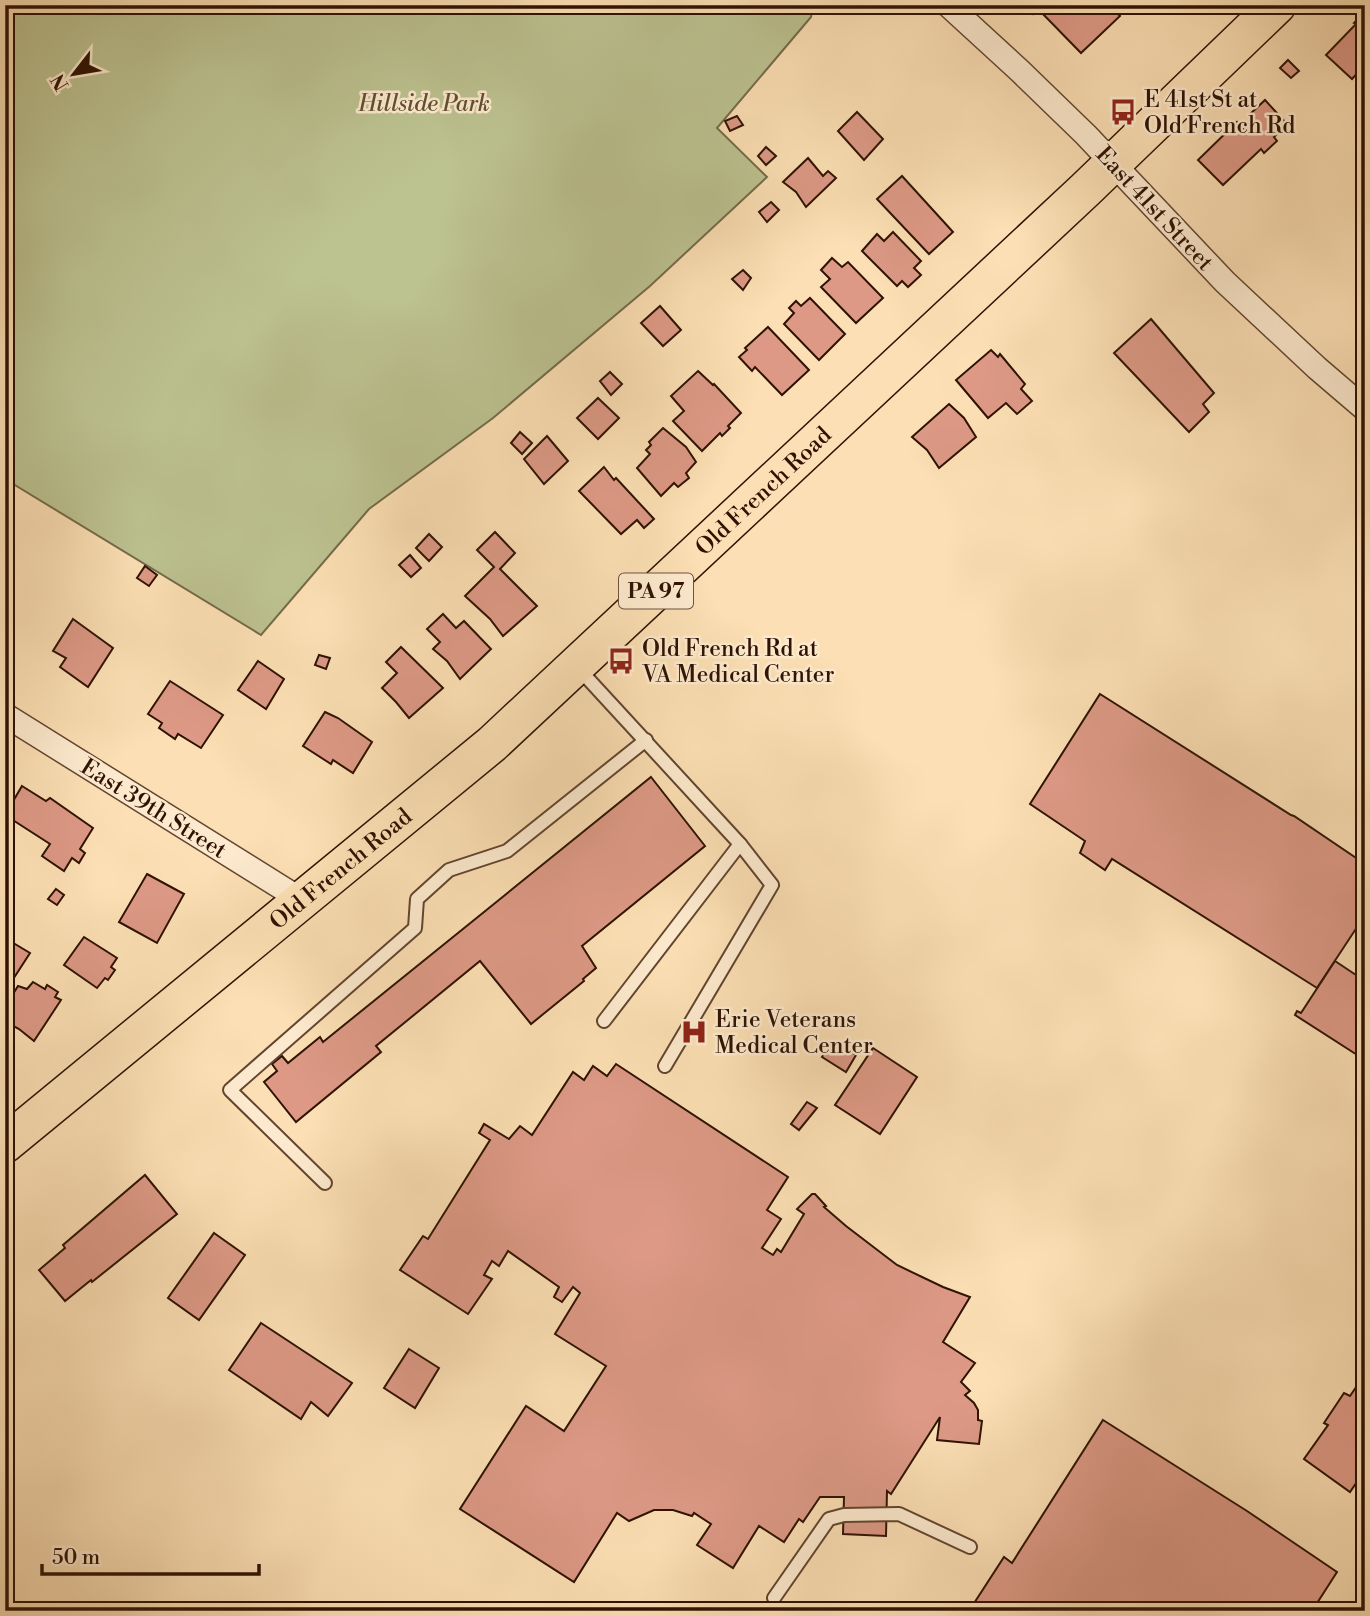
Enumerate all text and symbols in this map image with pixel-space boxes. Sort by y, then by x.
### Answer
north arrow [38,38,108,108]
text: N [46,70,74,95]
place label: E 41st St at Old French Rd [1144,86,1295,140]
park label: Hillside Park [357,90,490,118]
bus stop icon: E 41st St at Old French Rd [1108,97,1138,127]
street label: East 41st Street [1090,141,1219,277]
street label: Old French Road [690,421,837,562]
road number: PA 97 [619,574,693,608]
place label: Old French Rd at VA Medical Center [641,635,834,689]
bus stop icon: Old French Rd at VA Medical Center [606,646,636,676]
street label: East 39th Street [75,753,232,865]
street label: Old French Road [264,803,418,936]
place label: Erie Veterans Medical Center [715,1006,873,1060]
hospital icon: Erie Veterans Medical Center [679,1017,709,1047]
scale bar [42,1532,259,1576]
text: 50 m [52,1545,100,1571]

